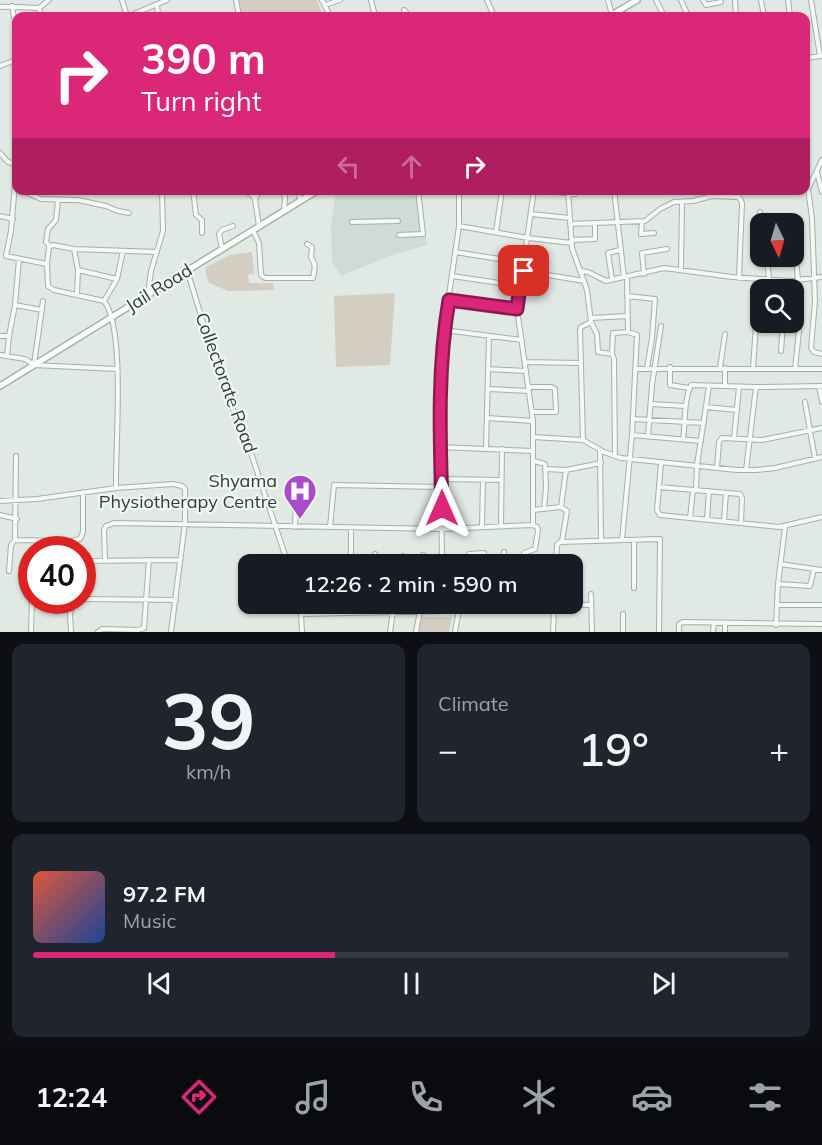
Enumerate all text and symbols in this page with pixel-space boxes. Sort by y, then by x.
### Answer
text: 390 m [141,32,266,85]
icon: right [42,36,120,114]
text: Turn right [141,84,261,118]
icon: left [332,150,365,183]
icon: ahead [395,150,428,183]
icon: right [458,150,491,183]
north arrow [750,213,804,267]
map controls [750,213,804,333]
pin [498,245,549,296]
icon: arrive [507,254,540,287]
street label: Jail Road [121,258,196,317]
button: search [750,279,804,333]
street label: Collectorate Road [190,309,263,456]
place label: Shyama Physiotherapy Centre [99,469,277,513]
hospital icon: Shyama Physiotherapy Centre [282,473,318,520]
position arrow [410,476,474,540]
speed limit sign: 40 [18,536,96,614]
text: 12:26 · 2 min · 590 m [303,570,518,598]
text: 39 [162,671,255,769]
text: Climate [438,691,509,716]
text: 19° [578,721,649,777]
text: − [438,729,458,770]
text: + [769,729,789,770]
text: km/h [186,759,231,784]
text: 97.2 FM [123,880,206,908]
text: Music [123,908,176,933]
icon: previous [143,967,176,1000]
icon: pause [395,967,428,1000]
icon: next [647,967,680,1000]
icon: directions [178,1076,220,1118]
icon: music [292,1076,334,1118]
icon: phone [405,1076,447,1118]
icon: climate [518,1076,560,1118]
icon: car [631,1076,673,1118]
icon: filters [744,1076,786,1118]
text: 12:24 [36,1080,107,1114]

